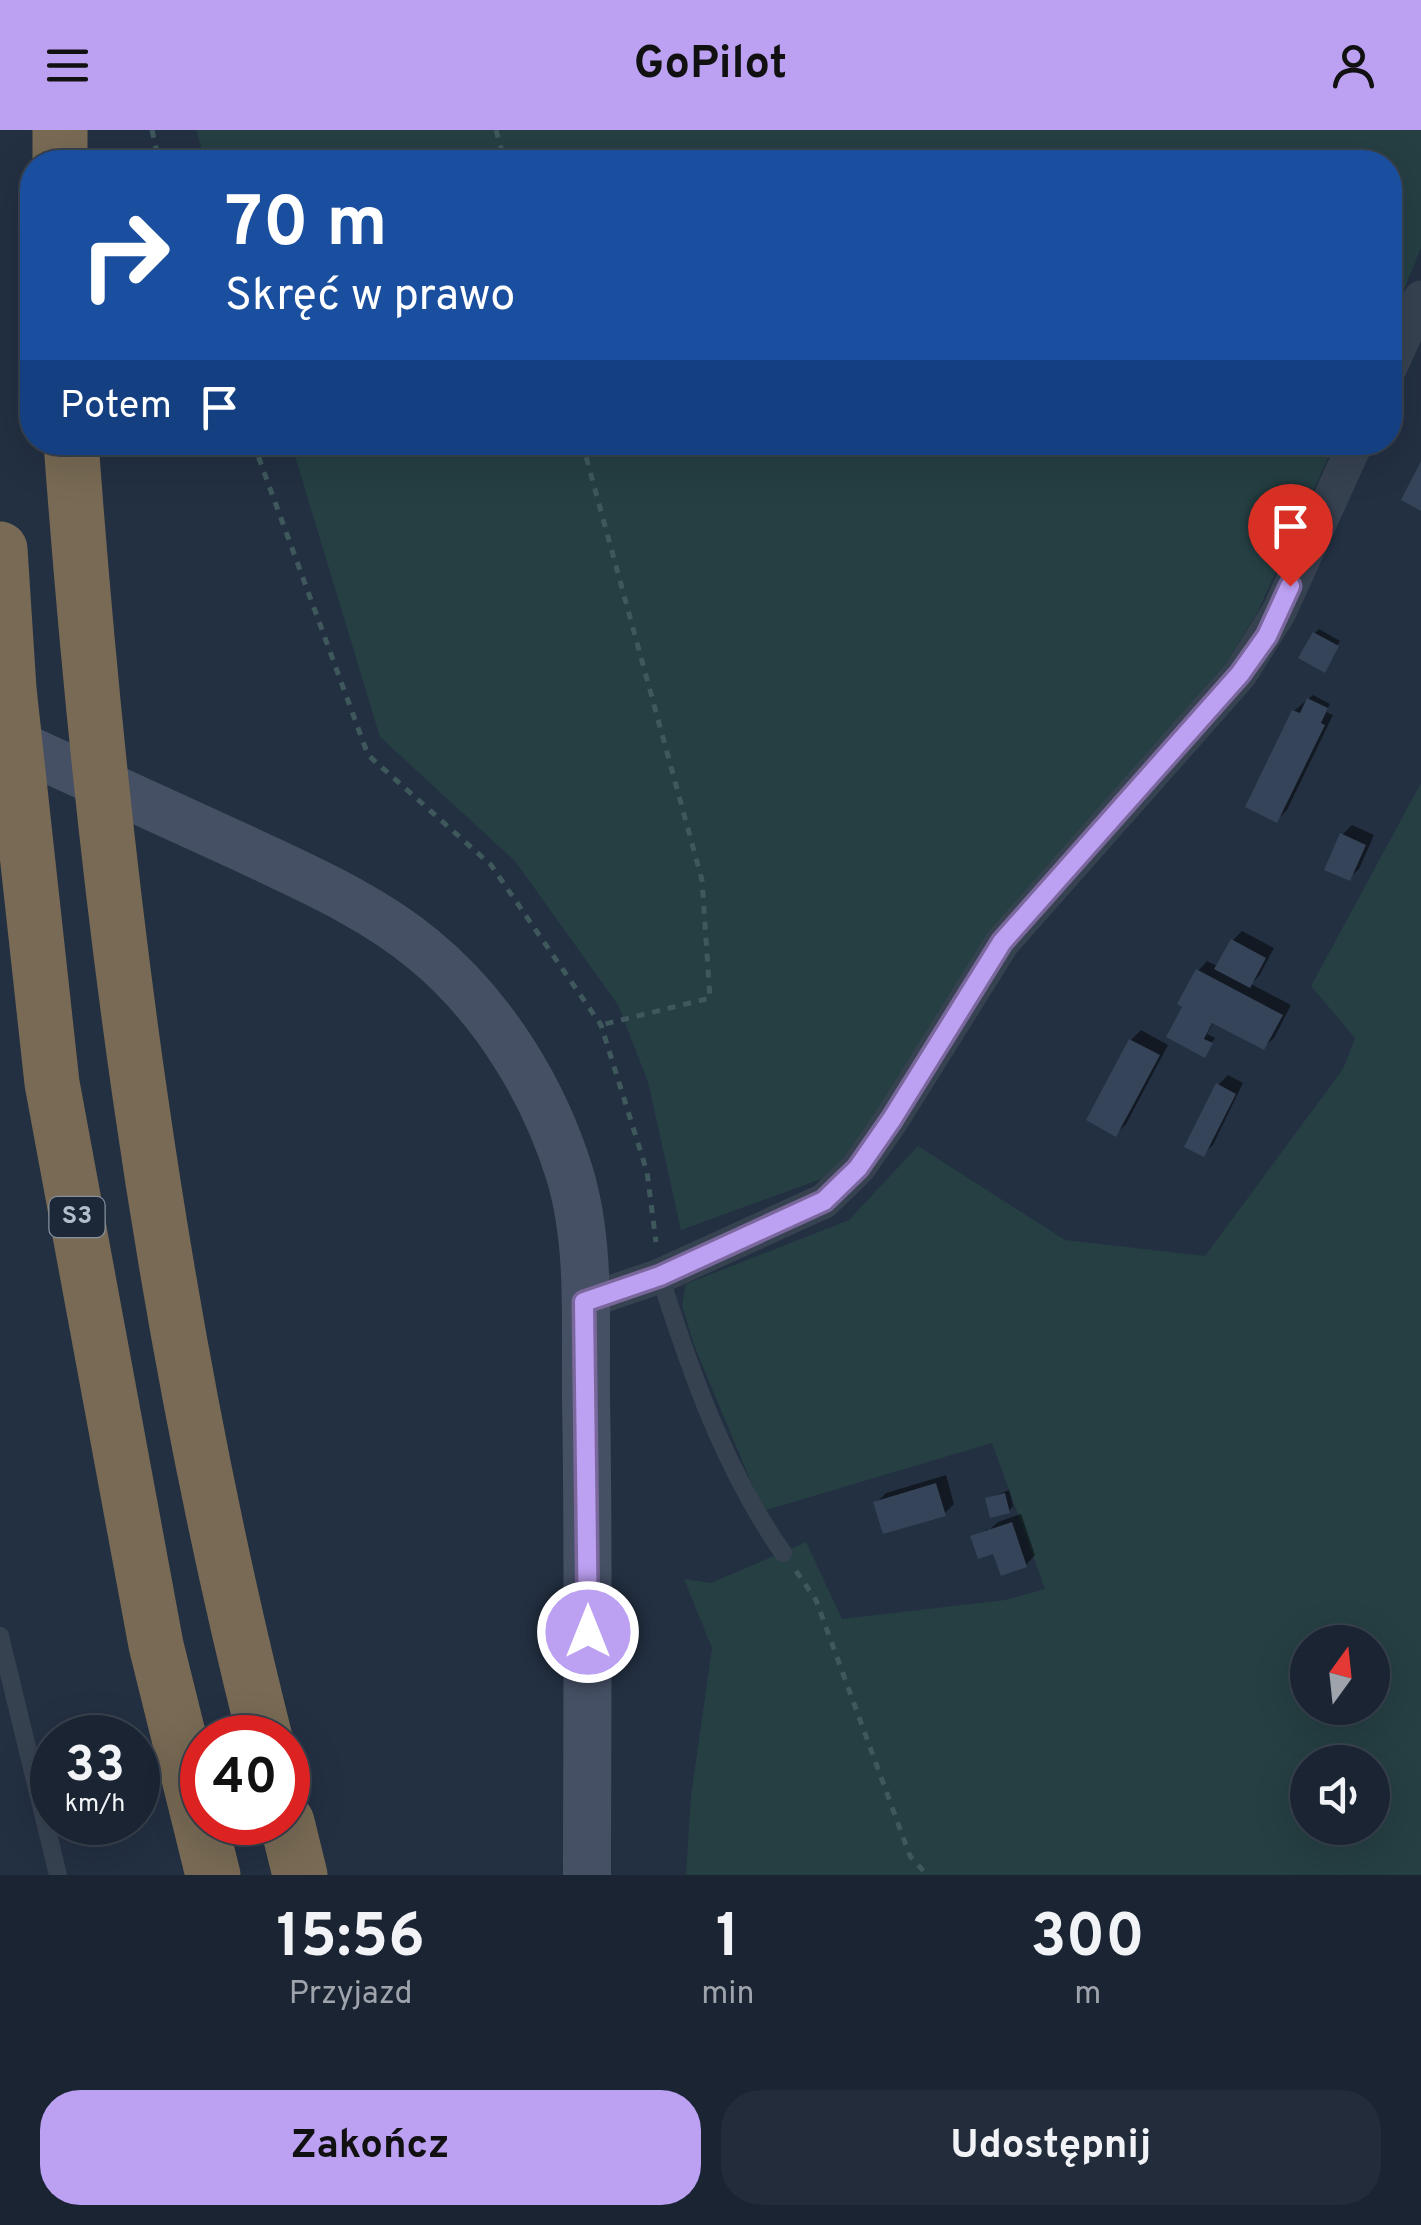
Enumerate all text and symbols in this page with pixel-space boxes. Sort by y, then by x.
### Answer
text: GoPilot [634,37,787,94]
icon: menu [40,38,95,93]
icon: person [1326,38,1381,93]
text: 70 m [225,182,388,271]
icon: right [60,190,190,320]
text: Skręć w prawo [225,269,515,326]
icon: arrive [192,380,247,435]
text: Potem [60,383,172,432]
pin [1248,484,1333,587]
icon: arrive [1263,499,1318,554]
road number: S3 [50,1197,104,1237]
position arrow [536,1580,640,1684]
north arrow [1290,1625,1390,1725]
map controls [1290,1625,1390,1845]
speed limit sign: 40 [180,1715,310,1845]
text: 33 [65,1736,125,1799]
button: sound [1290,1745,1390,1845]
text: km/h [65,1789,125,1821]
text: 15:56 [276,1902,425,1978]
text: 1 [716,1902,740,1978]
text: 300 [1031,1902,1145,1978]
text: Przyjazd [289,1975,413,2015]
text: min [701,1975,754,2015]
text: m [1074,1975,1101,2015]
button: Zakończ [40,2090,701,2205]
button: Udostępnij [721,2090,1381,2205]

